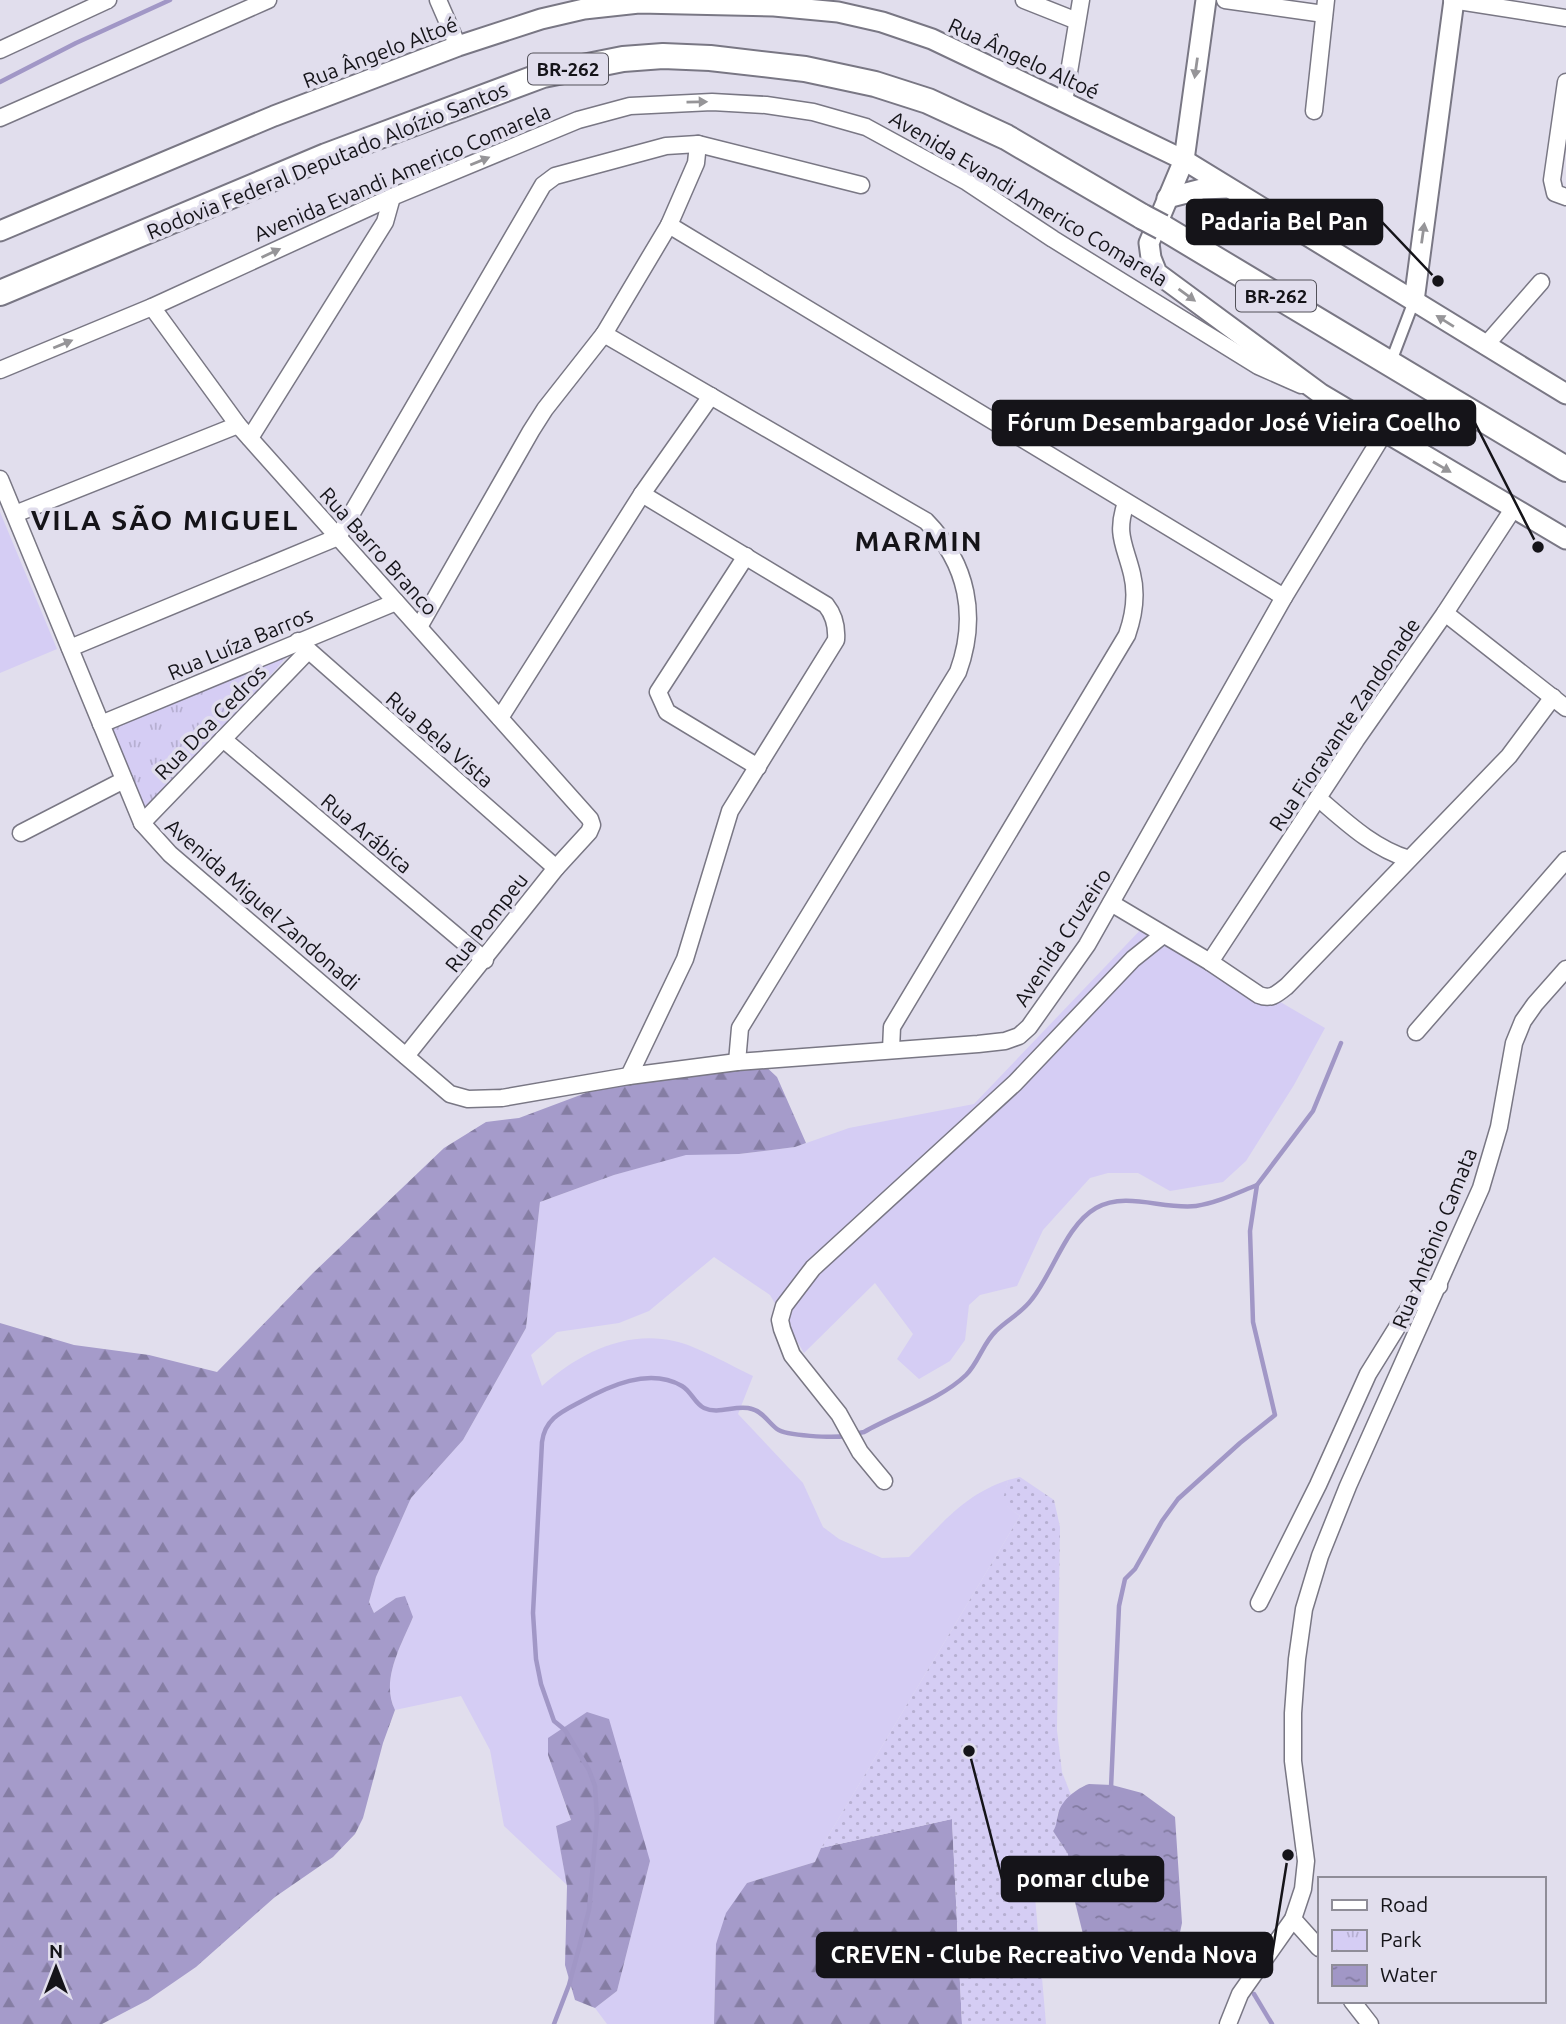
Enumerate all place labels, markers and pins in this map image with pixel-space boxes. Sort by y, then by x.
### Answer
callout: Padaria Bel Pan [1187,200,1382,244]
callout: Fórum Desembargador José Vieira Coelho [993,401,1475,445]
callout: pomar clube [1002,1857,1163,1901]
callout: CREVEN - Clube Recreativo Venda Nova [817,1933,1272,1977]

